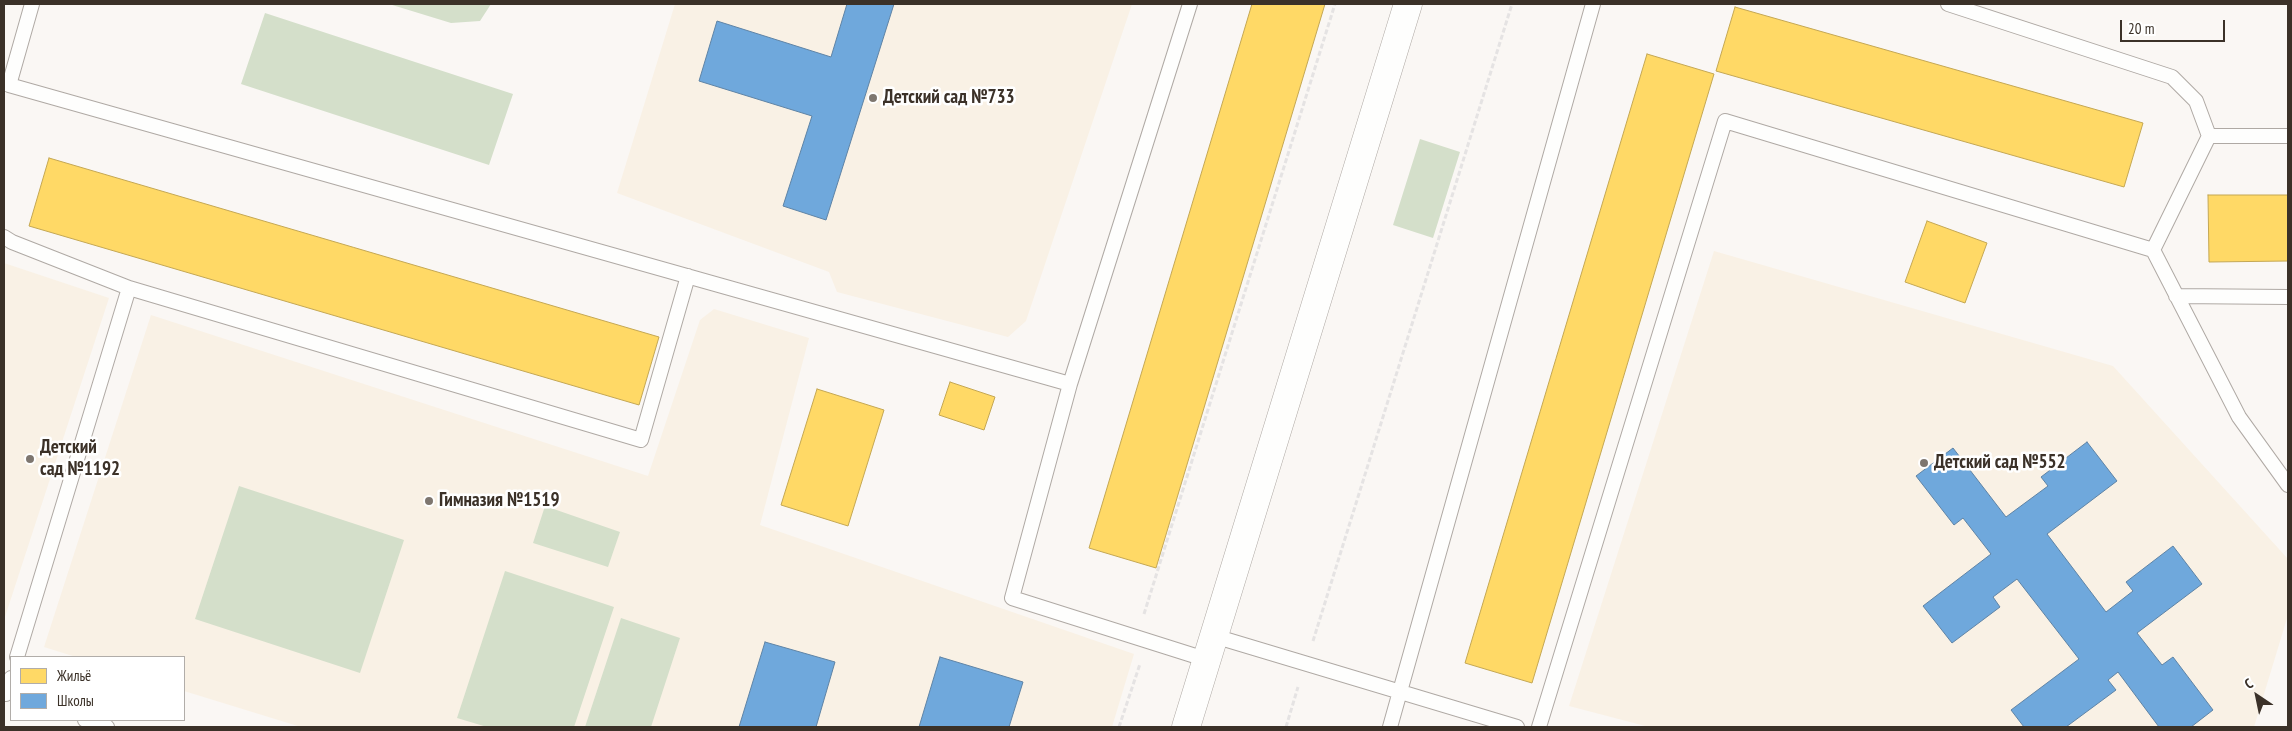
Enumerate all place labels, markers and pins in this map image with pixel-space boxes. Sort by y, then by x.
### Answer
place label: Детский сад №733 [883,87,1015,109]
marker: Детский сад №733 [867,92,879,104]
place label: Детский сад №1192 [40,437,120,481]
place label: Детский сад №552 [1934,452,2066,474]
marker: Детский сад №1192 [24,453,36,465]
marker: Детский сад №552 [1918,457,1930,469]
place label: Гимназия №1519 [439,490,559,512]
marker: Гимназия №1519 [423,495,435,507]

